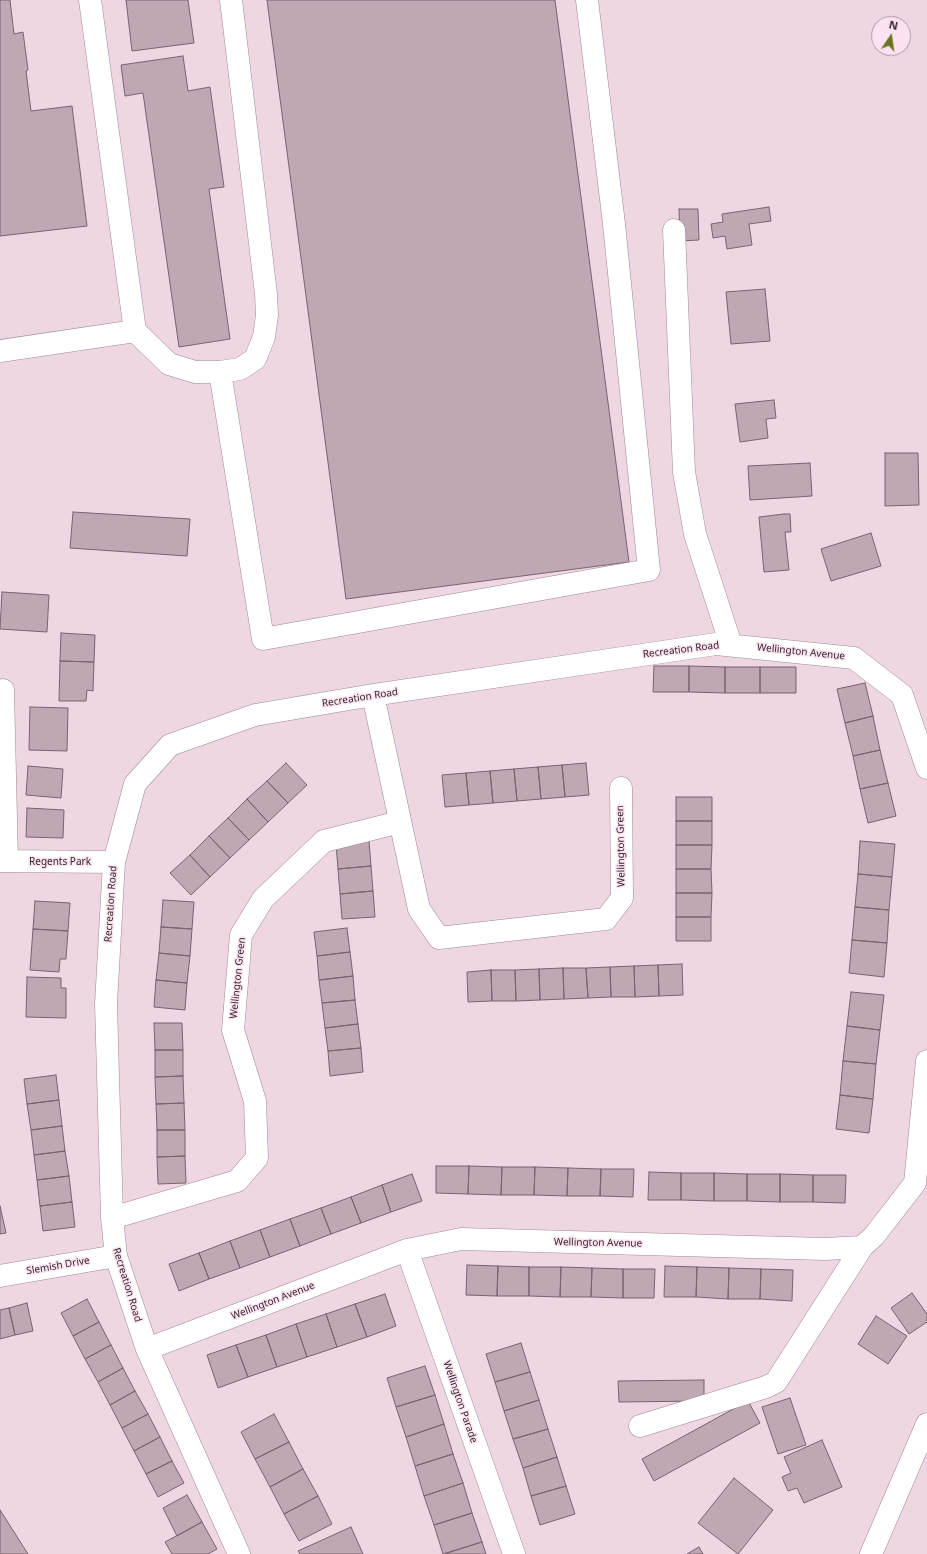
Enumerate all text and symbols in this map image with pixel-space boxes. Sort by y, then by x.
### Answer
north arrow [871,16,911,56]
text: N [888,16,900,33]
street label: Recreation Road [642,639,720,661]
street label: Wellington Avenue [756,641,846,663]
street label: Recreation Road [321,686,399,710]
street label: Wellington Green [614,805,628,887]
street label: Regents Park [29,856,91,868]
street label: Recreation Road [102,865,120,943]
street label: Wellington Green [228,937,248,1019]
street label: Wellington Avenue [554,1236,642,1250]
street label: Recreation Road [110,1246,144,1324]
street label: Slemish Drive [25,1255,91,1277]
street label: Wellington Avenue [230,1280,316,1322]
street label: Wellington Parade [440,1359,480,1445]

